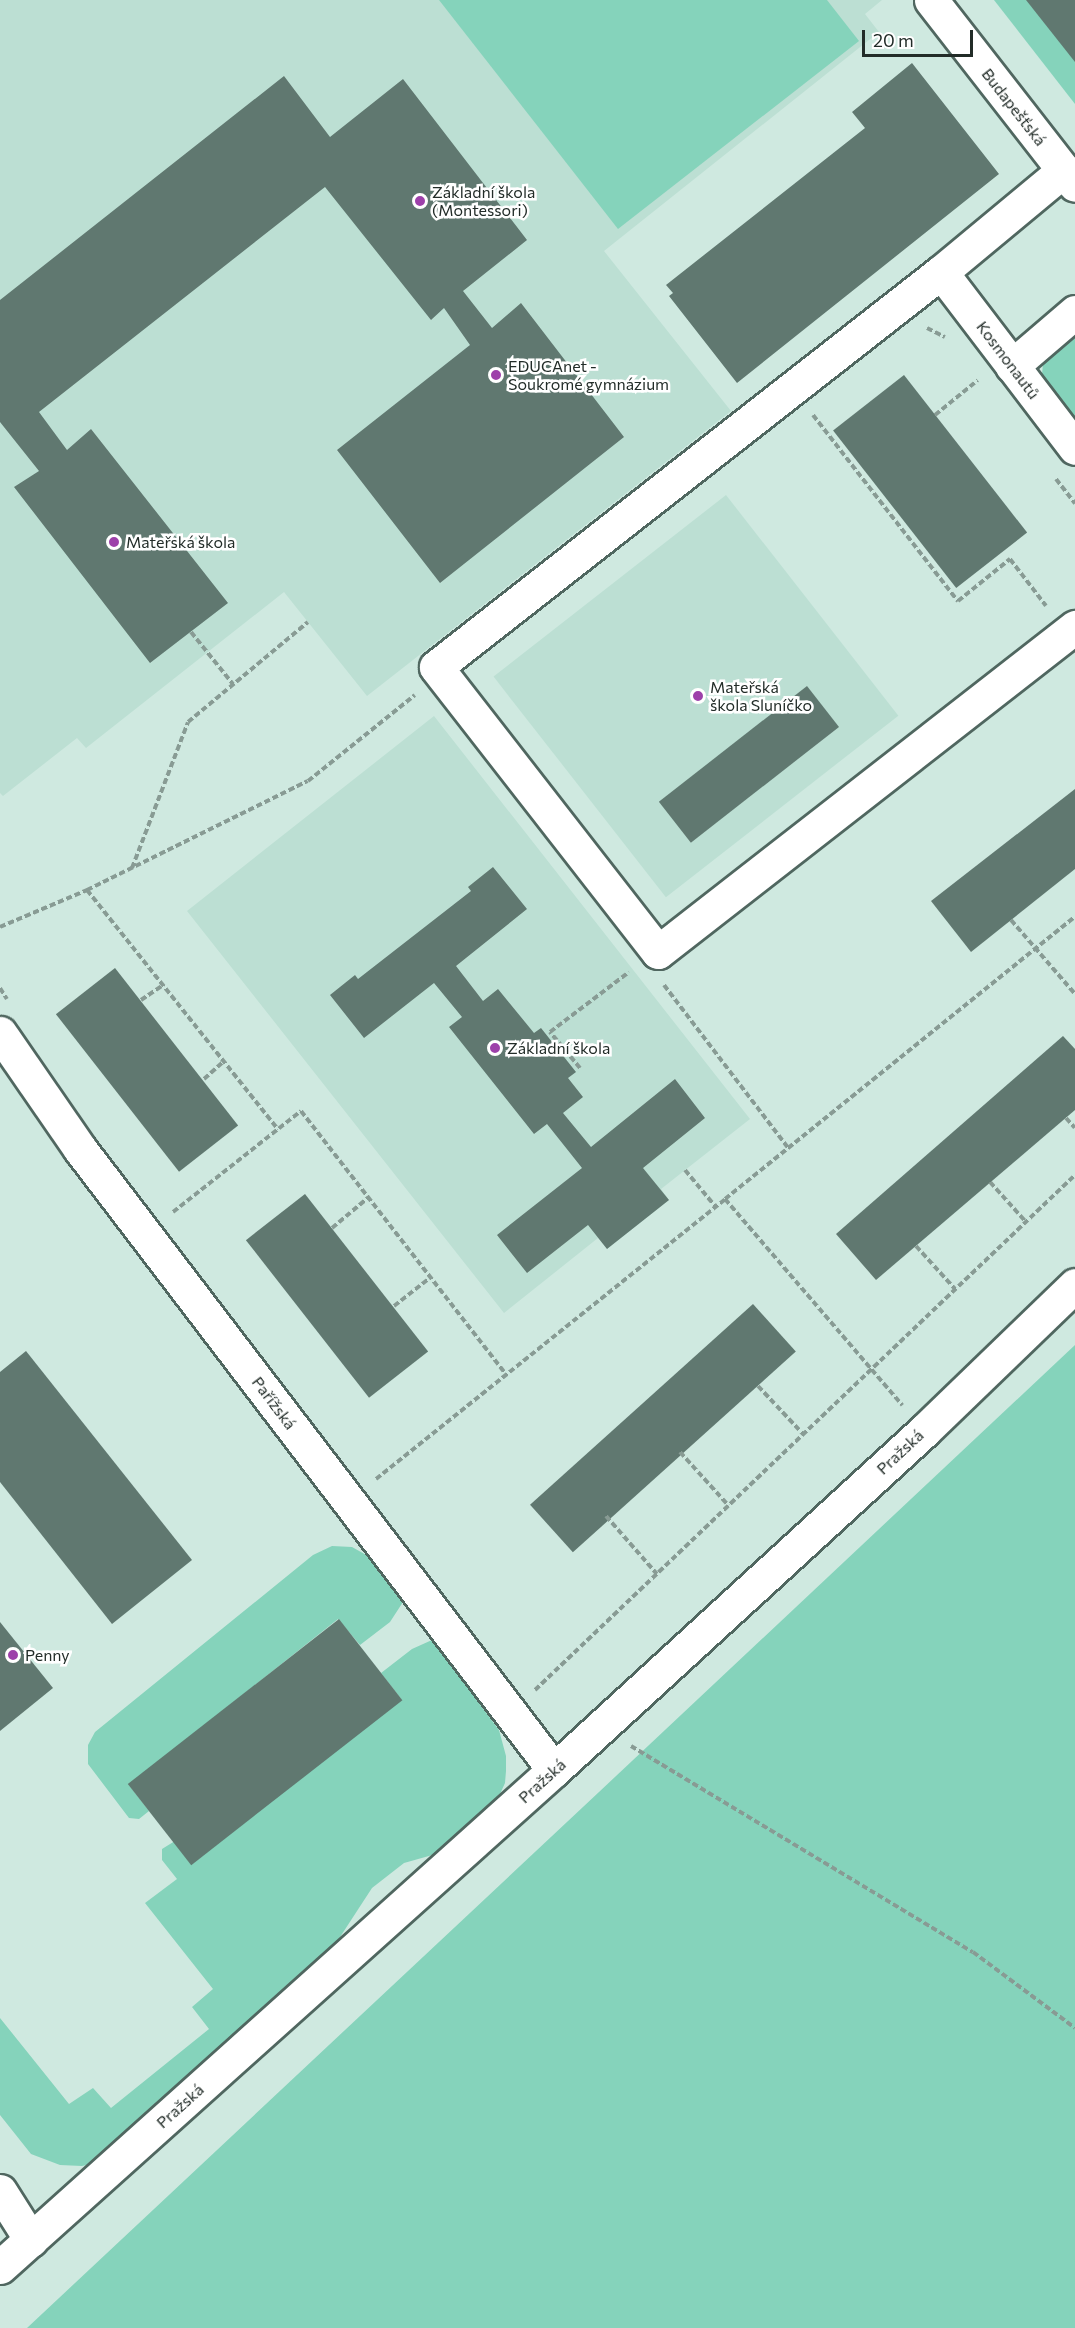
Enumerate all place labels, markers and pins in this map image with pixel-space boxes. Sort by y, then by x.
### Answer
place label: Základní škola (Montessori) [432,182,535,220]
marker: Základní škola (Montessori) [413,194,427,208]
place label: EDUCAnet - Soukromé gymnázium [508,356,669,394]
marker: EDUCAnet - Soukromé gymnázium [489,368,503,382]
place label: Mateřská škola [126,532,235,552]
marker: Mateřská škola [107,535,121,549]
place label: Mateřská škola Sluníčko [710,677,812,715]
marker: Mateřská škola Sluníčko [691,689,705,703]
place label: Základní škola [507,1038,610,1058]
marker: Základní škola [488,1041,502,1055]
place label: Penny [25,1645,70,1665]
marker: Penny [6,1648,20,1662]

